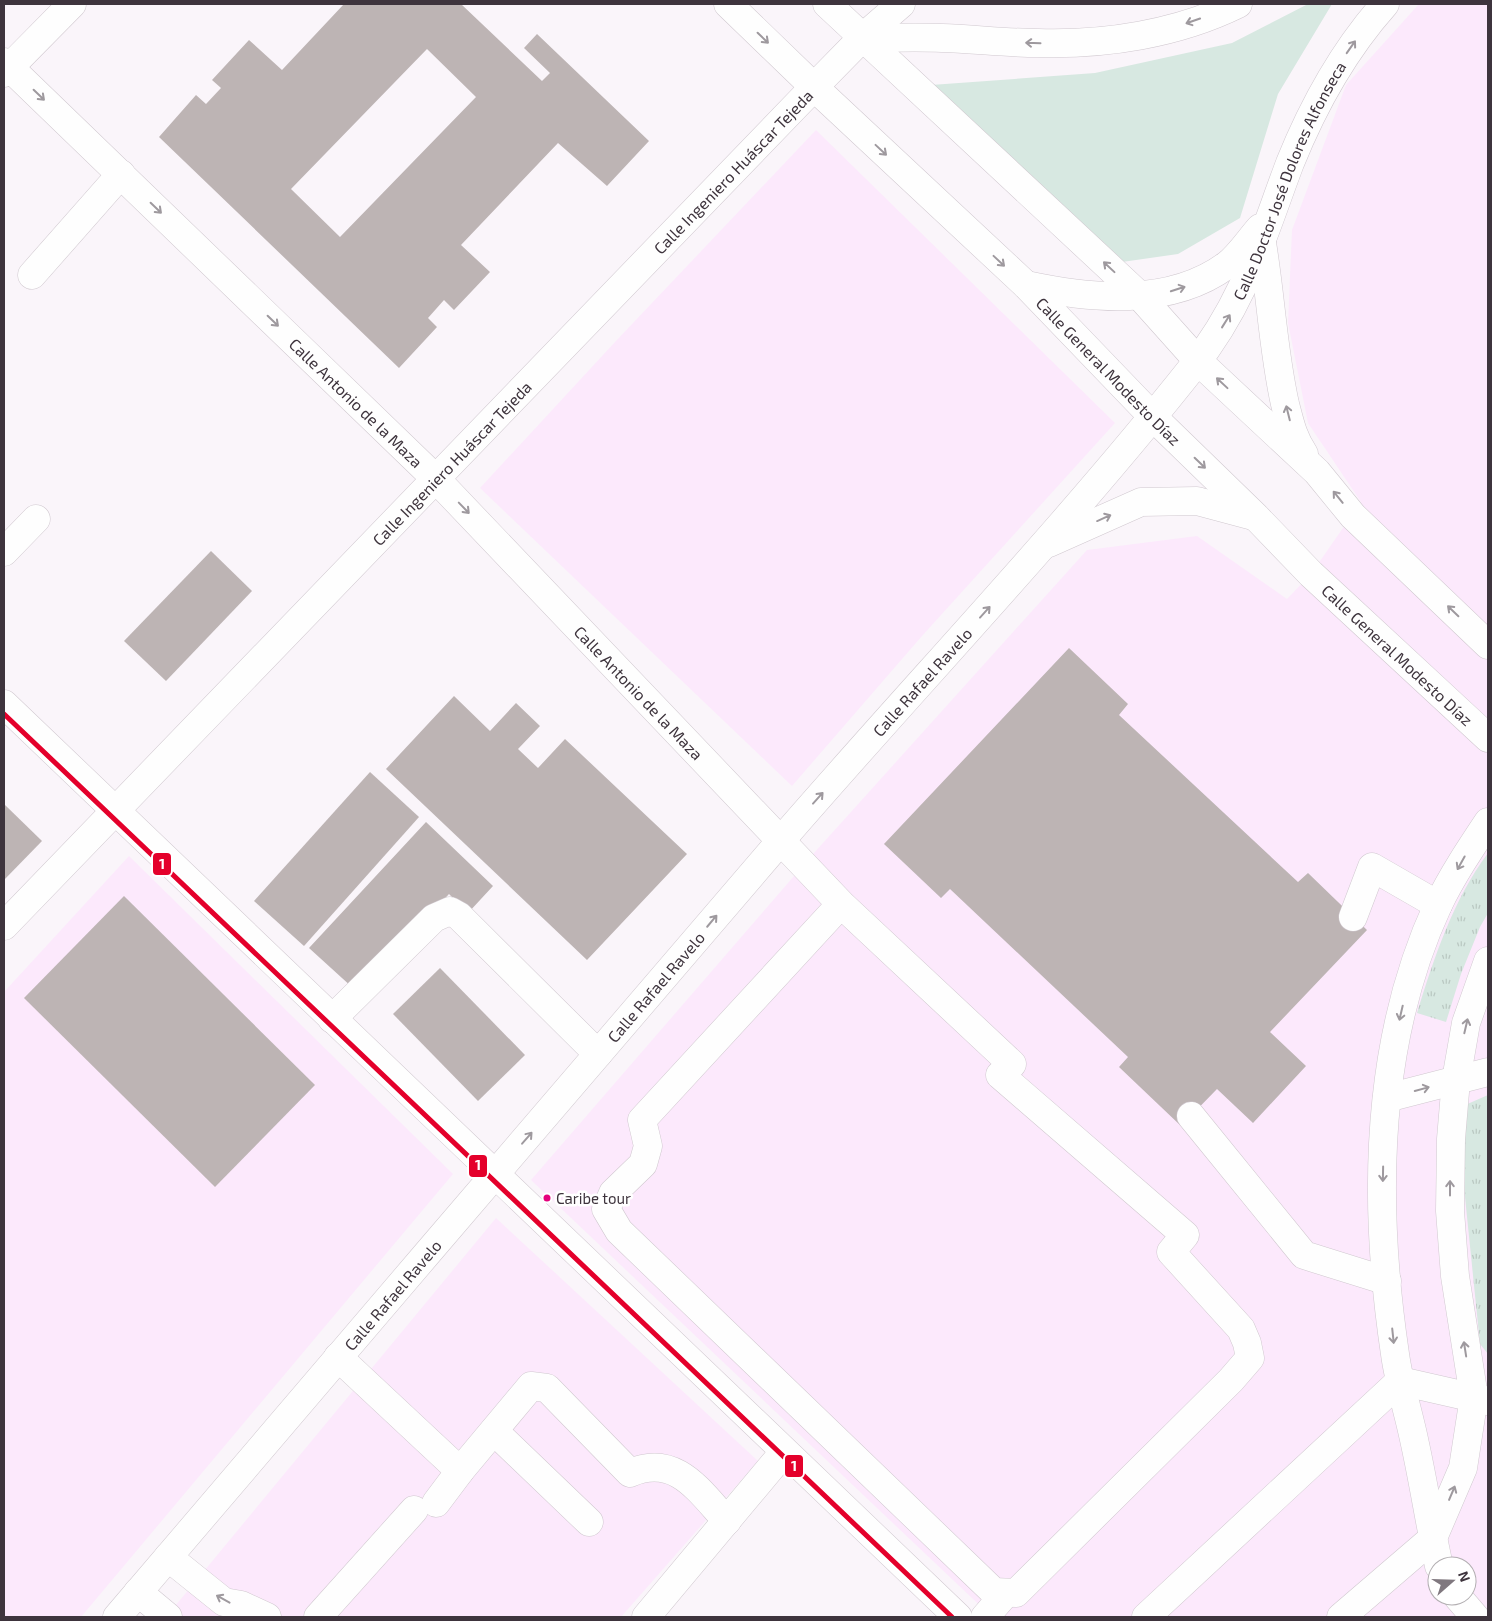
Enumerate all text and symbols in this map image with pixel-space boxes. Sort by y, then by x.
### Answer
one-way arrow [1185,17,1201,26]
one-way arrow [757,32,769,44]
one-way arrow [1025,38,1041,47]
one-way arrow [1346,40,1356,54]
street label: Calle Doctor José Dolores Alfonseca [1228,57,1349,303]
street label: Calle Ingeniero Huáscar Tejeda [649,85,816,257]
one-way arrow [33,89,45,101]
one-way arrow [874,144,887,156]
one-way arrow [150,202,162,214]
one-way arrow [993,255,1006,267]
one-way arrow [1102,261,1115,273]
one-way arrow [1170,284,1185,293]
street label: Calle General Modesto Díaz [1033,293,1185,449]
one-way arrow [1221,314,1231,328]
one-way arrow [266,315,279,327]
street label: Calle Antonio de la Maza [286,334,427,471]
street label: Calle Ingeniero Huáscar Tejeda [368,377,535,549]
one-way arrow [1215,377,1228,389]
one-way arrow [1283,406,1292,422]
one-way arrow [1194,457,1207,469]
one-way arrow [1332,491,1343,504]
one-way arrow [458,502,470,515]
one-way arrow [1096,513,1111,523]
street label: Calle General Modesto Díaz [1319,580,1477,729]
one-way arrow [979,605,990,618]
one-way arrow [1447,605,1459,617]
street label: Calle Antonio de la Maza [571,621,707,763]
street label: Calle Rafael Ravelo [868,623,975,740]
one-way arrow [812,792,824,805]
line badge: 1 [152,852,172,876]
text: 1 [159,855,165,872]
one-way arrow [1456,855,1465,870]
one-way arrow [706,915,717,928]
street label: Calle Rafael Ravelo [603,927,708,1046]
one-way arrow [1396,1005,1405,1021]
one-way arrow [1462,1019,1471,1035]
one-way arrow [1413,1084,1429,1094]
one-way arrow [521,1131,532,1144]
line badge: 1 [468,1154,488,1178]
text: 1 [475,1156,481,1173]
one-way arrow [1378,1166,1388,1182]
one-way arrow [1445,1180,1455,1196]
place label: Caribe tour [556,1189,631,1207]
marker: Caribe tour [542,1193,552,1203]
street label: Calle Rafael Ravelo [340,1235,445,1354]
one-way arrow [1388,1328,1398,1344]
one-way arrow [1460,1342,1470,1358]
line badge: 1 [784,1454,804,1478]
text: 1 [791,1457,797,1474]
one-way arrow [1448,1486,1458,1501]
north arrow [1427,1556,1477,1606]
text: N [1455,1569,1474,1584]
one-way arrow [215,1594,230,1604]

